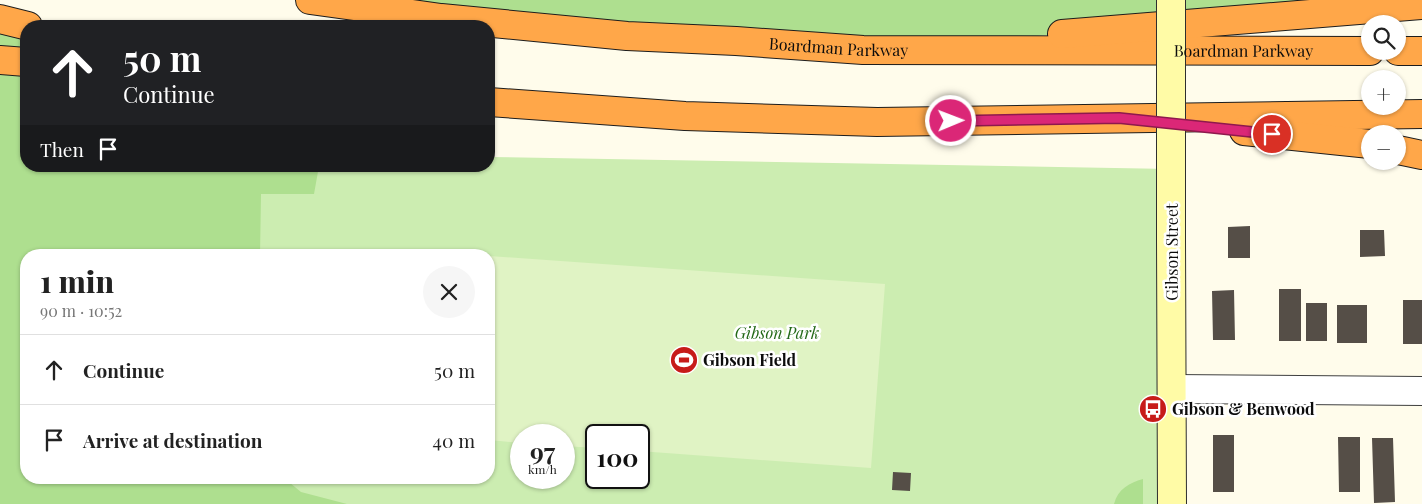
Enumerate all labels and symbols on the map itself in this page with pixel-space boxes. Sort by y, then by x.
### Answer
street label: Boardman Parkway [768,32,908,60]
street label: Boardman Parkway [1174,40,1313,61]
position arrow [924,94,976,146]
pin [1251,113,1293,155]
street label: Gibson Street [1161,203,1182,301]
park label: Gibson Park [735,322,819,343]
sports icon: Gibson Field [669,345,699,375]
place label: Gibson Field [703,349,797,370]
bus stop icon: Gibson & Benwood [1138,394,1168,424]
place label: Gibson & Benwood [1172,398,1315,419]
speed limit sign: 100 [585,424,650,489]

